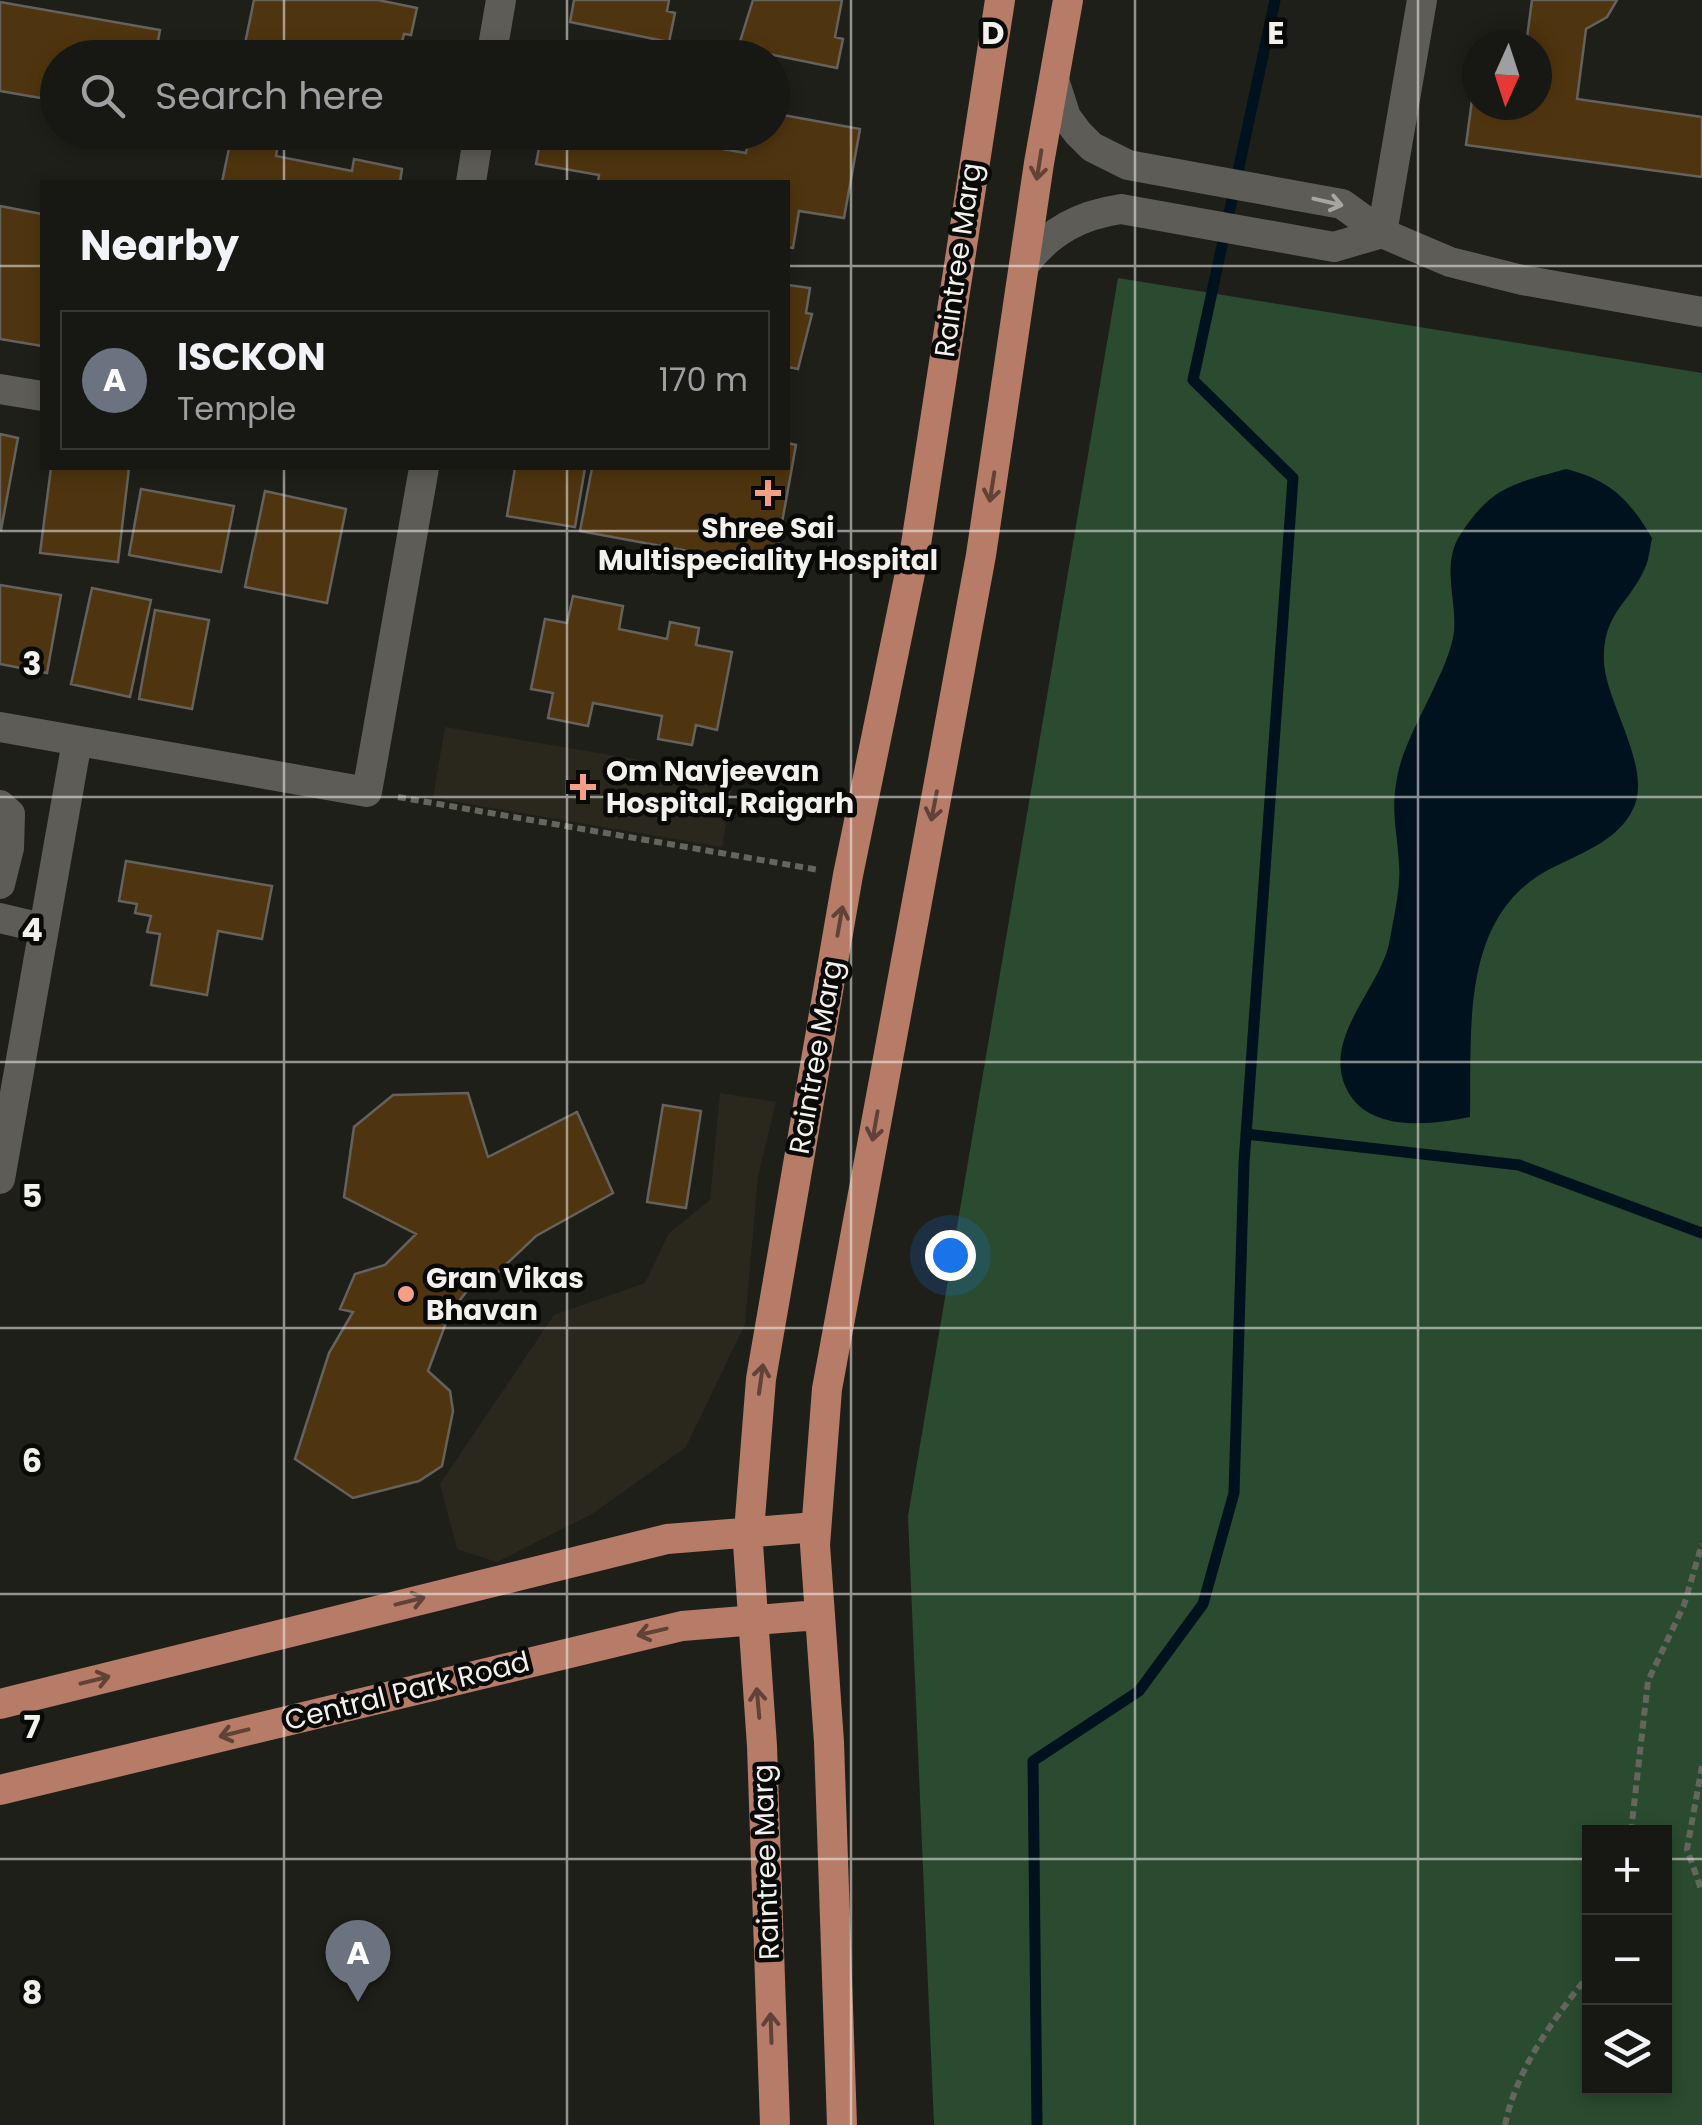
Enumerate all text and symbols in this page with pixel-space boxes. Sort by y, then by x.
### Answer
text: D [981,10,1005,55]
text: E [1267,10,1285,55]
north arrow [1462,30,1552,120]
search box [40,40,790,150]
icon: search [75,68,130,123]
text: Search here [155,69,384,122]
one-way arrow [1029,148,1047,181]
street label: Raintree Marg [925,160,991,360]
one-way arrow [1311,194,1343,212]
text: Nearby [80,216,239,275]
text: ISCKON [177,330,325,383]
text: A [103,357,126,402]
text: 170 m [659,357,748,402]
text: Temple [177,386,296,431]
one-way arrow [982,470,1000,502]
marker: Shree Sai Multispeciality Hospital [755,480,781,506]
place label: Shree Sai Multispeciality Hospital [598,509,938,580]
text: 3 [22,641,42,686]
place label: Om Navjeevan Hospital, Raigarh [606,752,854,823]
marker: Om Navjeevan Hospital, Raigarh [570,774,596,800]
one-way arrow [923,789,942,821]
one-way arrow [831,905,850,937]
text: 4 [21,907,43,952]
street label: Raintree Marg [780,957,852,1157]
one-way arrow [865,1109,884,1142]
text: 5 [22,1173,42,1218]
your location [925,1230,976,1281]
place label: Gran Vikas Bhavan [426,1259,584,1330]
marker: Gran Vikas Bhavan [395,1283,417,1305]
one-way arrow [753,1363,771,1395]
text: 6 [22,1438,42,1483]
one-way arrow [393,1591,425,1609]
one-way arrow [637,1624,669,1642]
street label: Central Park Road [280,1642,534,1740]
one-way arrow [78,1670,110,1688]
one-way arrow [749,1687,768,1719]
text: 7 [23,1704,41,1749]
one-way arrow [219,1725,251,1743]
street label: Raintree Marg [743,1763,789,1961]
map controls [1582,1825,1672,2095]
button: + [1582,1825,1672,1915]
button: − [1582,1915,1672,2005]
pin: A [326,1920,390,2002]
text: 8 [22,1970,42,2015]
button: layers [1582,2005,1672,2095]
one-way arrow [762,2012,781,2044]

